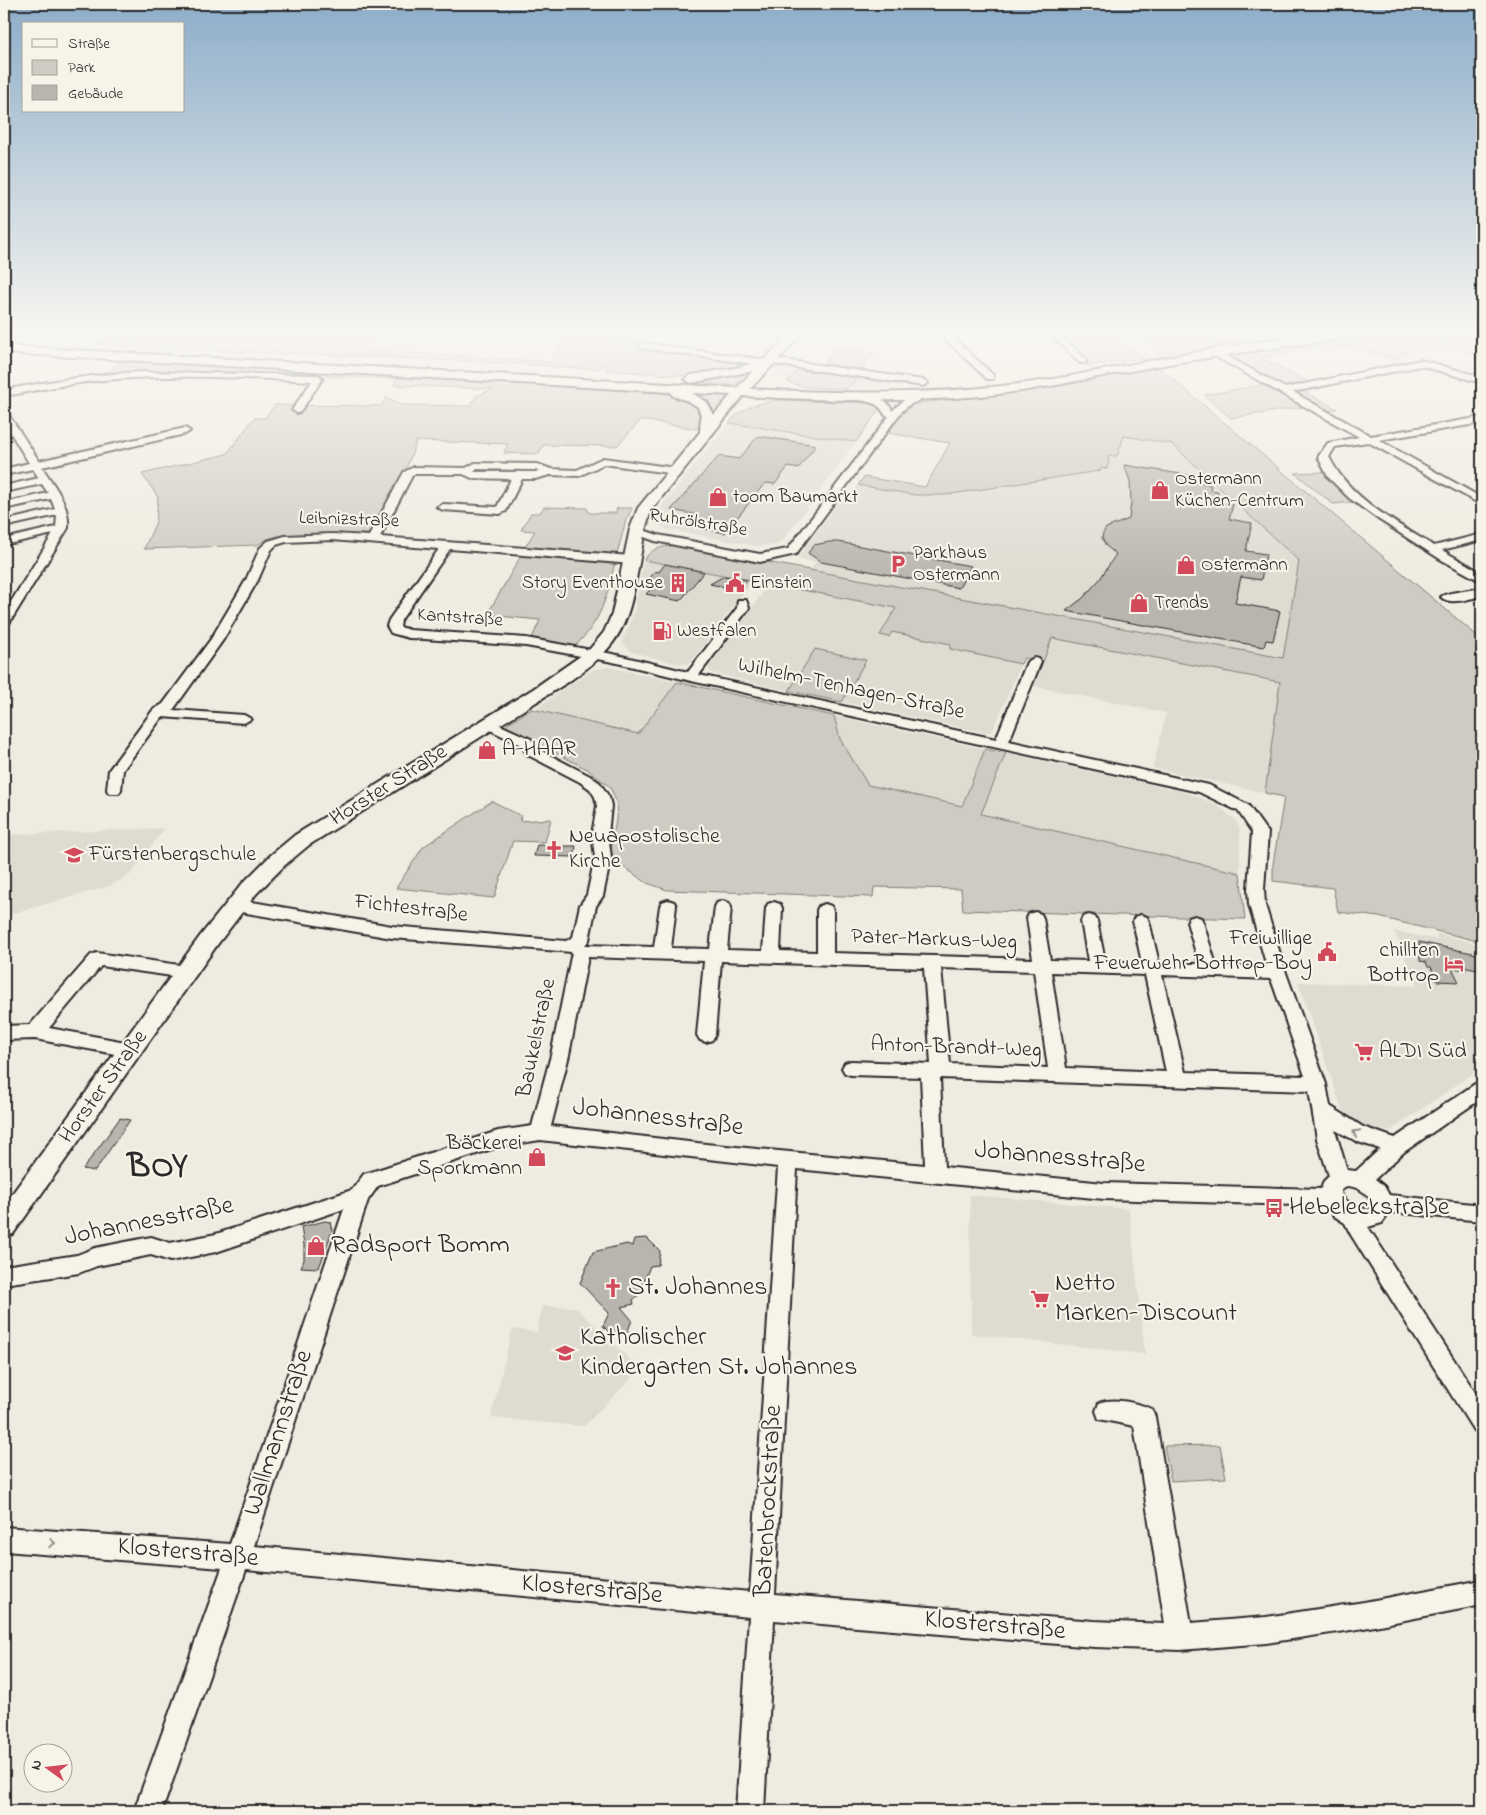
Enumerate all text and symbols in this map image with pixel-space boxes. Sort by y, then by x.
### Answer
legend [22,22,185,112]
text: Straße [68,33,110,55]
text: Park [68,57,96,79]
text: Gebäude [68,83,124,105]
place label: Ostermann Küchen-Centrum [1175,466,1304,515]
shop icon: Ostermann Küchen-Centrum [1149,479,1171,501]
place label: toom Baumarkt [733,484,859,511]
shop icon: toom Baumarkt [707,486,729,508]
street label: Ruhrölstraße [647,502,750,544]
street label: Leibnizstraße [298,505,400,535]
place label: Parkhaus Ostermann [913,540,1000,589]
place label: Ostermann [1201,552,1288,579]
parking icon: Parkhaus Ostermann [887,553,909,575]
shop icon: Ostermann [1175,554,1197,576]
place label: Story Eventhouse [522,570,663,598]
place label: Einstein [750,570,812,597]
building icon: Story Eventhouse [667,572,689,594]
public building icon: Einstein [724,572,746,594]
place label: Trends [1154,590,1209,617]
shop icon: Trends [1128,592,1150,614]
street label: Kantstraße [416,602,504,634]
place label: Westfalen [677,618,756,645]
fuel station icon: Westfalen [651,620,673,642]
street label: Wilhelm-Tenhagen-Straße [734,649,968,730]
place label: A-HAAR [502,734,577,766]
street label: Horster Straße [324,737,454,835]
shop icon: A-HAAR [476,739,498,761]
place label: Neuapostolische Kirche [569,821,720,878]
place label: Fürstenbergschule [88,839,256,872]
church icon: Neuapostolische Kirche [543,839,565,861]
school or university icon: Fürstenbergschule [63,844,85,866]
street label: Fichtestraße [351,886,470,932]
street label: Pater-Markus-Weg [850,921,1018,960]
place label: Freiwillige Feuerwehr Bottrop-Boy [1093,923,1312,981]
place label: chillten Bottrop [1367,935,1439,992]
public building icon: Freiwillige Feuerwehr Bottrop-Boy [1316,941,1338,963]
hotel icon: chillten Bottrop [1443,953,1465,975]
street label: Baukelstraße [509,975,565,1102]
street label: Horster Straße [52,1024,156,1150]
street label: Anton-Brandt-Weg [870,1029,1042,1068]
place label: ALDI Süd [1379,1036,1467,1068]
supermarket icon: ALDI Süd [1353,1041,1375,1063]
street label: Johannesstraße [570,1089,746,1147]
place label: Bäckerei Sporkmann [417,1128,522,1185]
one-way arrow [1352,1129,1361,1139]
street label: Johannesstraße [973,1132,1148,1184]
district label: BOY [125,1143,189,1193]
shop icon: Bäckerei Sporkmann [526,1146,548,1168]
street label: Johannesstraße [61,1187,237,1257]
place label: Hebeleckstraße [1289,1189,1450,1227]
bus stop icon: Hebeleckstraße [1263,1197,1285,1219]
place label: Radsport Bomm [331,1227,510,1265]
shop icon: Radsport Bomm [305,1235,327,1257]
place label: Netto Marken-Discount [1055,1265,1237,1333]
place label: St. Johannes [628,1269,768,1307]
church icon: St. Johannes [602,1277,624,1299]
supermarket icon: Netto Marken-Discount [1029,1288,1051,1310]
place label: Katholischer Kindergarten St. Johannes [580,1319,858,1387]
school or university icon: Katholischer Kindergarten St. Johannes [554,1342,576,1364]
street label: Wallmannstraße [234,1345,324,1521]
street label: Batenbrockstraße [745,1404,793,1599]
street label: Klosterstraße [116,1528,260,1578]
one-way arrow [49,1537,57,1548]
street label: Klosterstraße [520,1565,664,1615]
street label: Klosterstraße [923,1601,1067,1651]
north arrow [22,1742,72,1792]
text: N [26,1758,48,1772]

